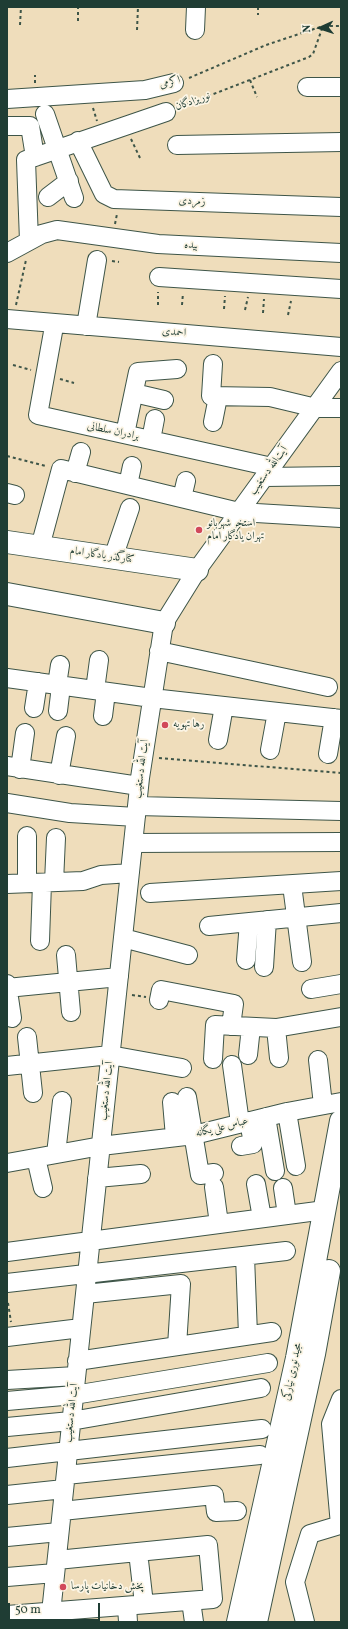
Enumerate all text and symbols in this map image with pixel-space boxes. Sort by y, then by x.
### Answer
north arrow [300,8,340,48]
text: N [300,24,315,33]
street label: اکرمی [158,74,182,92]
street label: نوریزادگان [174,90,212,114]
street label: زمردی [178,195,206,209]
street label: بیده [184,239,198,253]
street label: احمدی [161,325,187,341]
street label: برادران سلطانی [86,420,140,444]
street label: آیت‌الله دستغیب [247,444,291,498]
place label: استخر شهربانو تهران یادگار امام [207,517,264,543]
marker: استخر شهربانو تهران یادگار امام [194,525,204,535]
street label: کنارگذر یادگار امام [69,545,135,567]
place label: رها تهویه [173,718,204,732]
marker: رها تهویه [160,720,170,730]
street label: آیت الله دستغیب [132,739,152,799]
street label: آیت الله دستغیب [97,1061,117,1121]
street label: عباس علی یگانه [194,1115,250,1141]
street label: مجید نوری نیارکی [280,1342,306,1402]
street label: آیت الله دستغیب [62,1383,82,1443]
place label: پخش دخانیات پارسا [71,1580,144,1594]
marker: پخش دخانیات پارسا [58,1582,68,1592]
scale bar [10,1595,102,1621]
text: 50 m [15,1602,41,1618]

